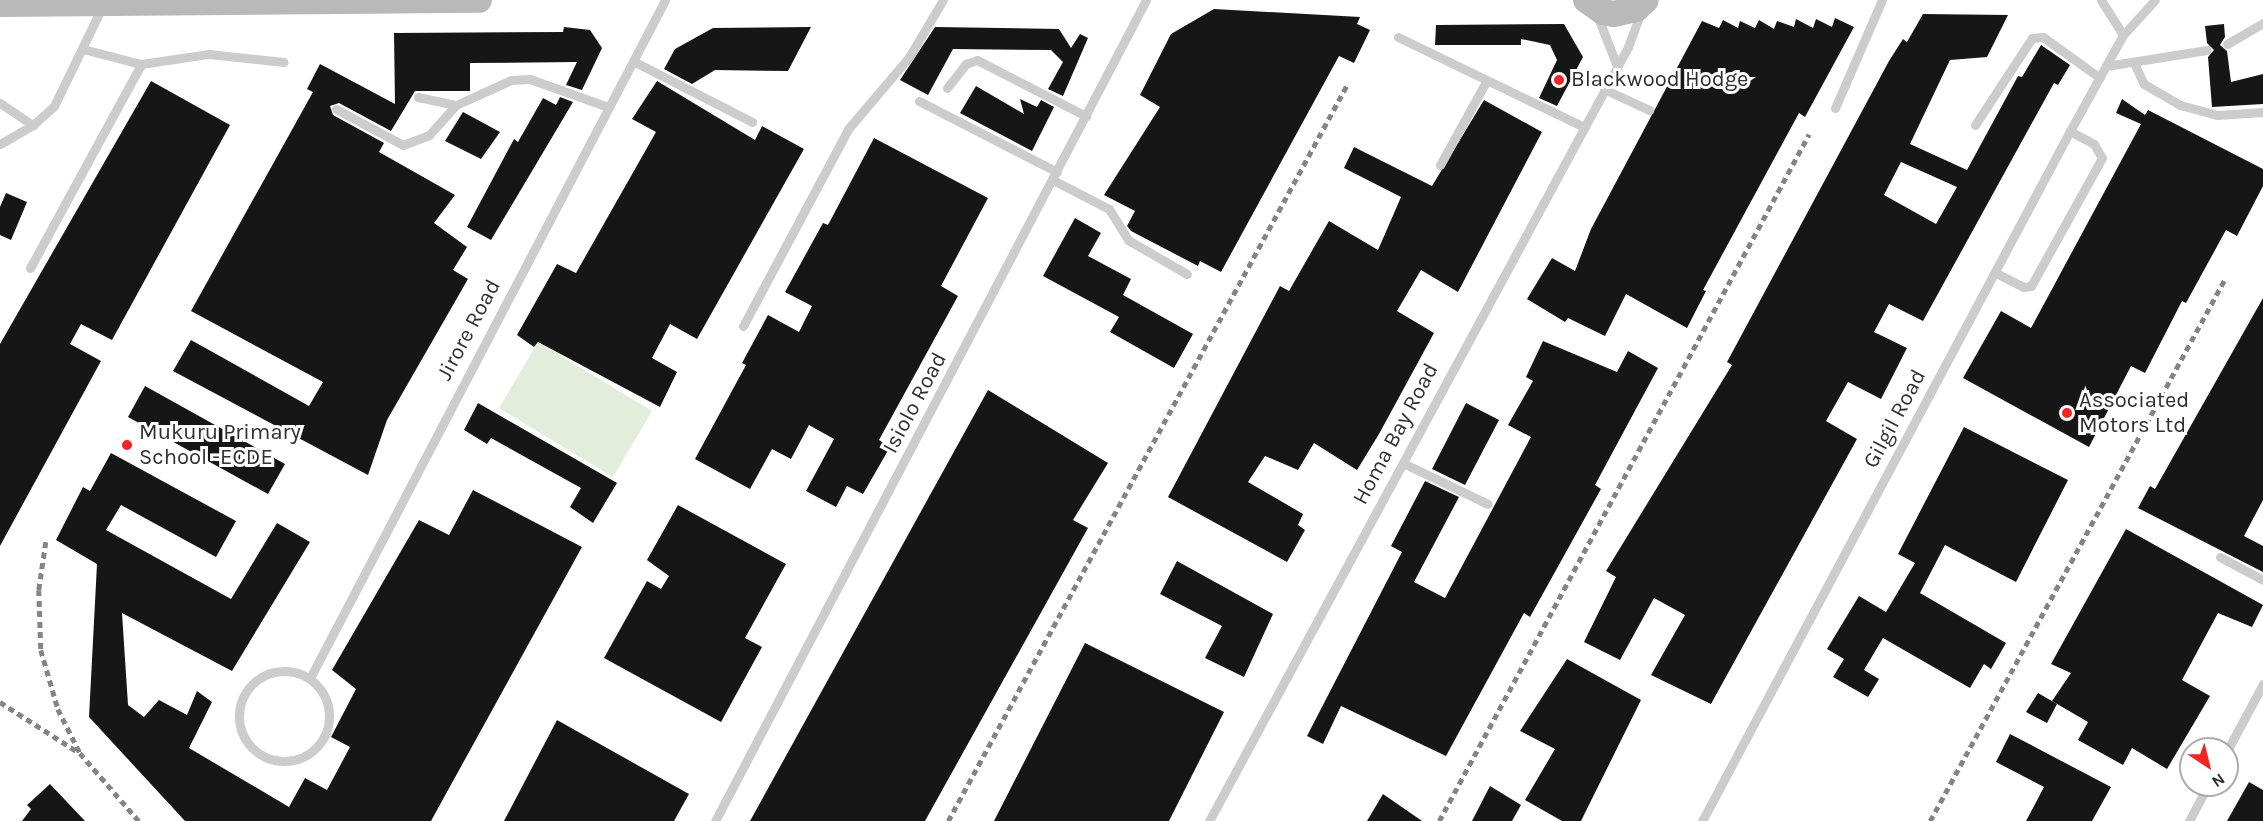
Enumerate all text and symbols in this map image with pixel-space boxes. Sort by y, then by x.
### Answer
place label: Blackwood Hodge [1571,67,1748,93]
marker: Blackwood Hodge [1552,73,1566,87]
street label: Jirore Road [431,275,507,385]
street label: Isiolo Road [877,348,953,458]
street label: Homa Bay Road [1348,359,1444,509]
street label: Gilgil Road [1858,365,1932,473]
place label: Associated Motors Ltd [2079,387,2189,439]
marker: Associated Motors Ltd [2060,406,2074,420]
place label: Mukuru Primary School -ECDE [139,419,301,470]
marker: Mukuru Primary School -ECDE [120,438,134,452]
north arrow [2179,737,2239,797]
text: N [2208,769,2229,792]

